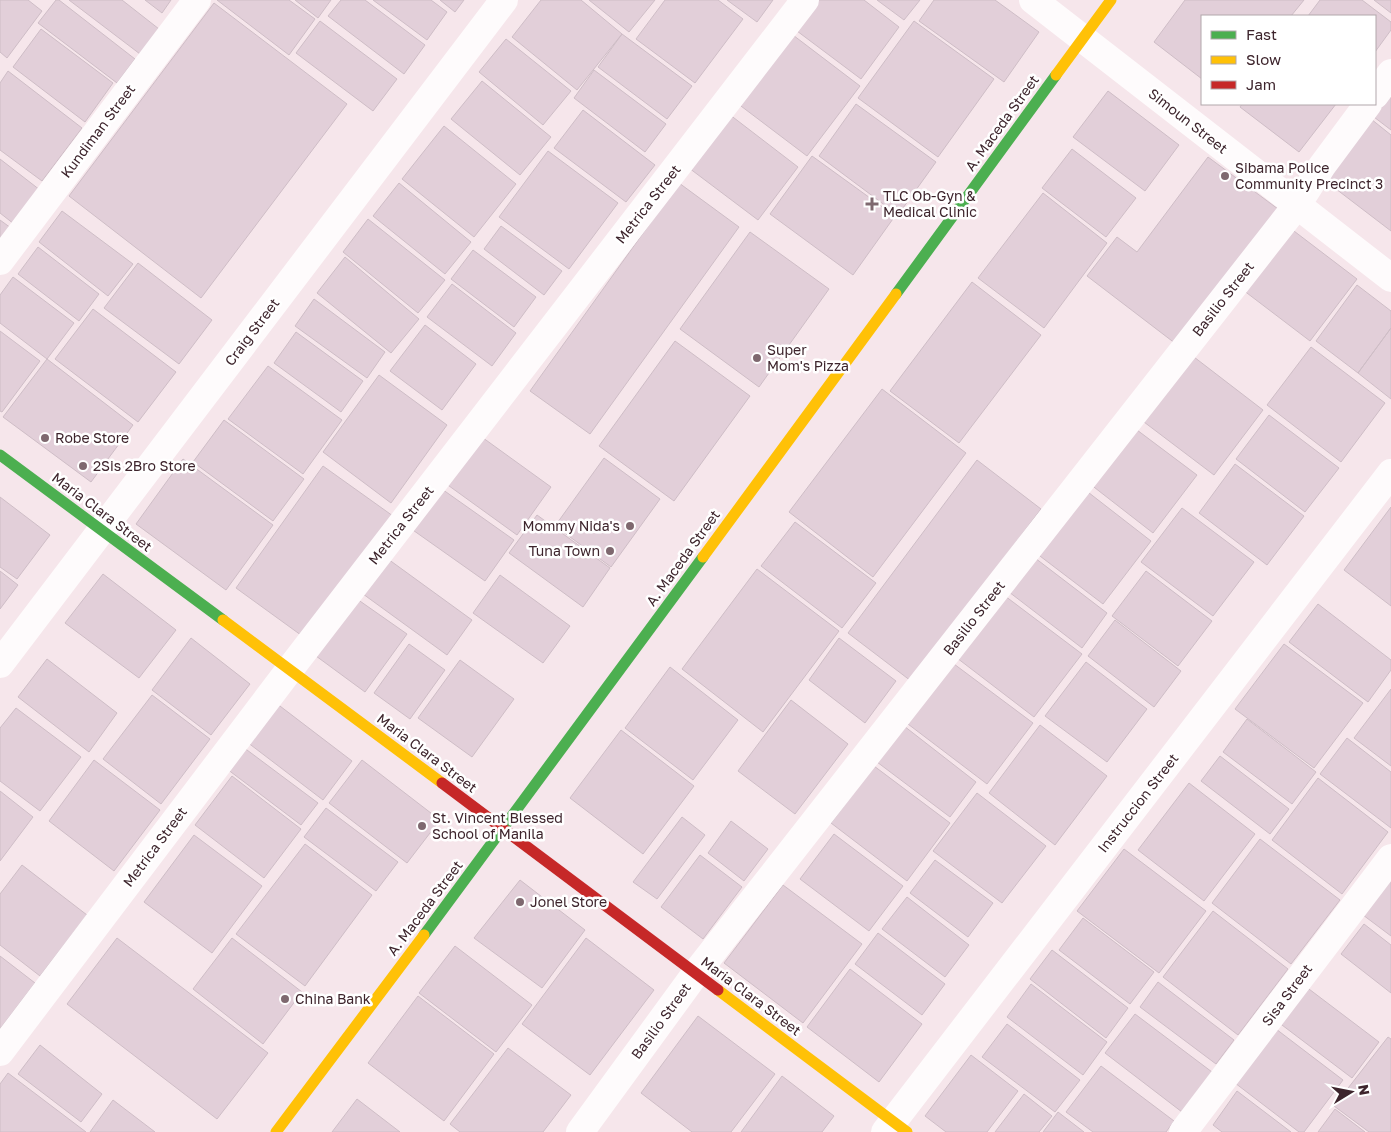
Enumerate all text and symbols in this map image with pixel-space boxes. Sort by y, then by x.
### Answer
legend [1201,15,1376,105]
text: Fast [1246,25,1277,43]
text: Slow [1246,50,1281,68]
street label: A. Maceda Street [961,71,1042,174]
text: Jam [1246,75,1276,93]
street label: Kundiman Street [57,81,138,181]
street label: Simoun Street [1145,85,1231,157]
place label: Sibama Police Community Precinct 3 [1235,159,1383,192]
street label: Metrica Street [612,161,684,247]
marker: Sibama Police Community Precinct 3 [1219,170,1231,182]
place label: TLC Ob-Gyn & Medical Clinic [883,187,977,220]
marker: TLC Ob-Gyn & Medical Clinic [865,197,879,211]
street label: Basilio Street [1188,258,1257,339]
street label: Craig Street [221,295,282,369]
place label: Super Mom's Pizza [767,341,849,374]
marker: Super Mom's Pizza [751,352,763,364]
place label: Robe Store [55,429,129,446]
marker: Robe Store [39,432,51,444]
place label: 2Sis 2Bro Store [93,457,196,474]
marker: 2Sis 2Bro Store [77,460,89,472]
street label: Maria Clara Street [49,469,156,555]
street label: Metrica Street [365,482,437,568]
street label: A. Maceda Street [642,506,723,609]
place label: Mommy Nida's [522,517,620,534]
marker: Mommy Nida's [624,520,636,532]
place label: Tuna Town [528,542,600,559]
marker: Tuna Town [604,545,616,557]
street label: Basilio Street [939,577,1008,658]
street label: Maria Clara Street [374,710,481,796]
street label: Instruccion Street [1094,750,1182,856]
street label: Metrica Street [119,803,190,890]
place label: St. Vincent Blessed School of Manila [432,809,563,842]
marker: St. Vincent Blessed School of Manila [416,820,428,832]
street label: A. Maceda Street [383,857,466,958]
place label: Jonel Store [530,893,607,910]
marker: Jonel Store [514,896,526,908]
street label: Maria Clara Street [698,953,805,1039]
street label: Sisa Street [1258,960,1315,1029]
street label: Basilio Street [627,979,694,1062]
place label: China Bank [295,990,371,1007]
marker: China Bank [279,993,291,1005]
north arrow [1326,1067,1376,1117]
text: N [1355,1083,1374,1096]

